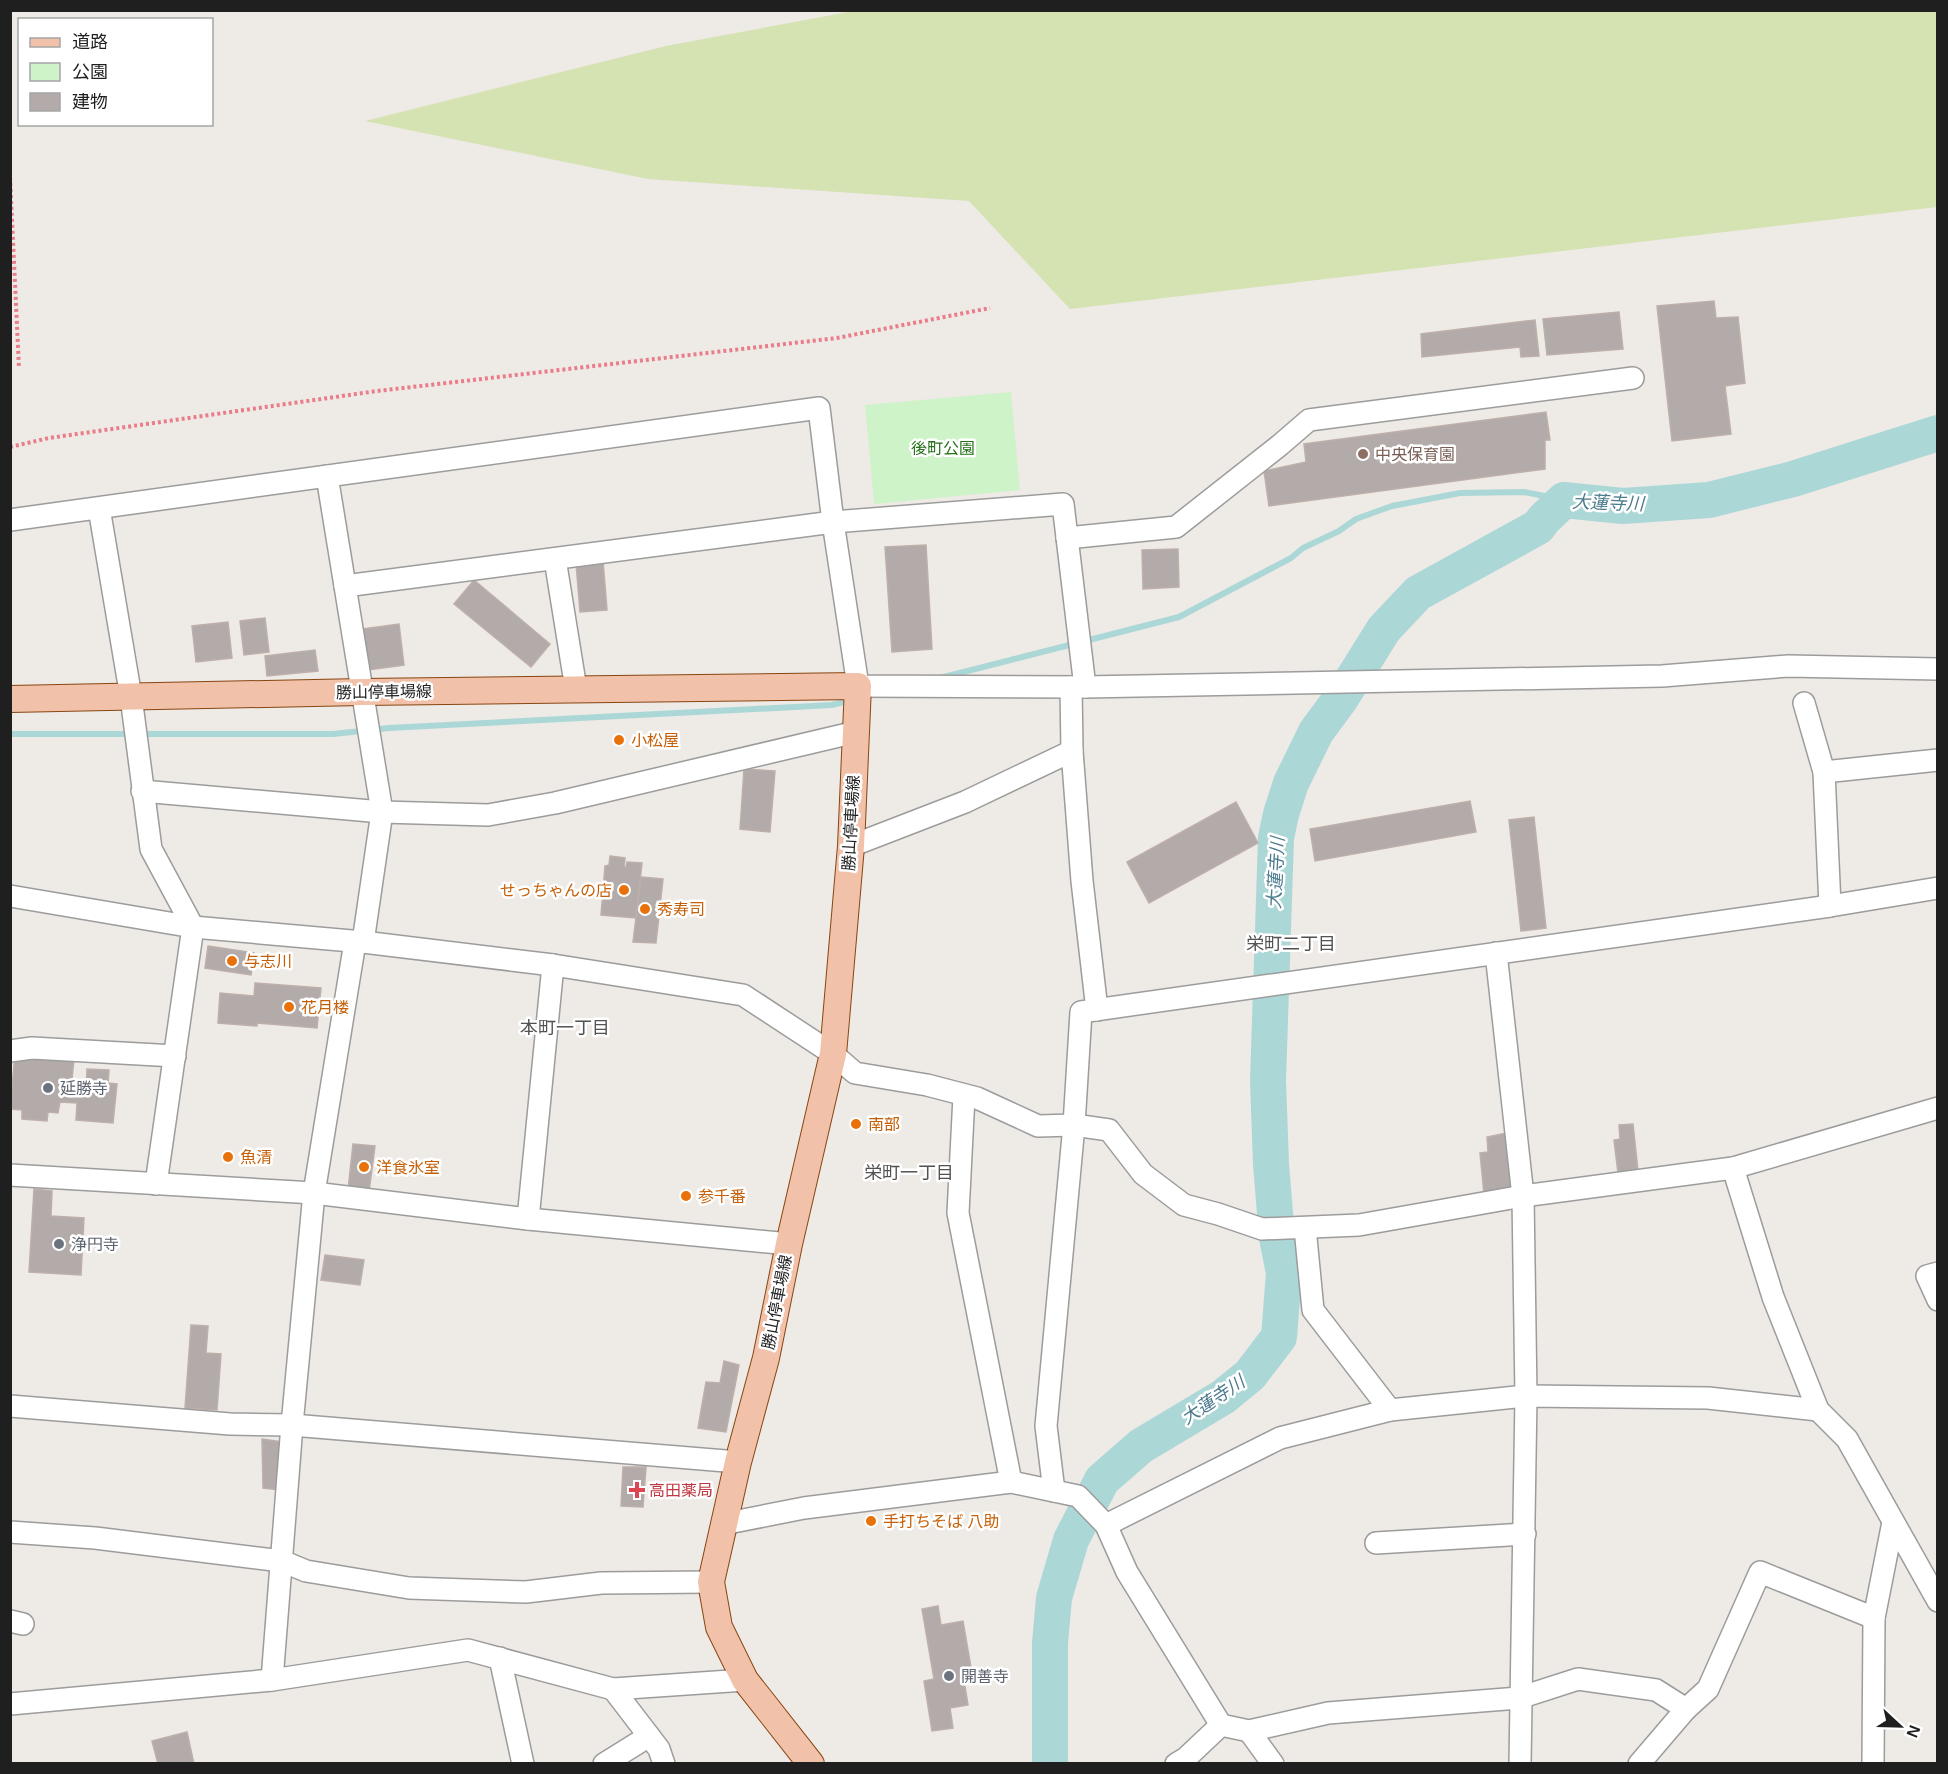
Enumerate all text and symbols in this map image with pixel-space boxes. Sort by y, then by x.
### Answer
legend [18,18,213,126]
text: 道路 [72,32,108,52]
text: 公園 [72,62,108,82]
text: 建物 [72,92,108,112]
park label: 後町公園 [911,440,975,457]
place label: 中央保育園 [1375,446,1455,463]
marker: 中央保育園 [1356,447,1370,461]
water label: 大蓮寺川 [1572,492,1646,514]
street label: 勝山停車場線 [336,683,432,701]
place label: 小松屋 [631,732,679,749]
marker: 小松屋 [612,733,626,747]
street label: 勝山停車場線 [840,775,862,871]
water label: 大蓮寺川 [1264,835,1288,909]
place label: せっちゃんの店 [500,882,612,899]
marker: せっちゃんの店 [617,883,631,897]
place label: 秀寿司 [657,901,705,918]
marker: 秀寿司 [638,902,652,916]
district label: 栄町二丁目 [1246,934,1336,954]
place label: 与志川 [244,953,292,970]
marker: 与志川 [225,954,239,968]
place label: 花月楼 [301,999,349,1016]
marker: 花月楼 [282,1000,296,1014]
district label: 本町一丁目 [520,1018,610,1038]
place label: 延勝寺 [60,1080,108,1097]
marker: 延勝寺 [41,1081,55,1095]
place label: 南部 [868,1116,900,1133]
marker: 南部 [849,1117,863,1131]
place label: 魚清 [240,1148,272,1166]
marker: 魚清 [221,1150,235,1164]
place label: 洋食氷室 [376,1159,440,1176]
marker: 洋食氷室 [357,1160,371,1174]
district label: 栄町一丁目 [864,1163,954,1183]
place label: 参千番 [698,1188,746,1205]
marker: 参千番 [679,1189,693,1203]
place label: 浄円寺 [71,1236,119,1253]
marker: 浄円寺 [52,1237,66,1251]
street label: 勝山停車場線 [759,1253,795,1351]
water label: 大蓮寺川 [1178,1370,1250,1428]
place label: 高田薬局 [649,1482,713,1499]
marker: 高田薬局 [630,1483,644,1497]
place label: 手打ちそば 八助 [883,1513,999,1530]
marker: 手打ちそば 八助 [864,1514,878,1528]
place label: 開善寺 [961,1668,1009,1685]
marker: 開善寺 [942,1669,956,1683]
north arrow [1870,1696,1930,1756]
text: N [1903,1723,1923,1740]

